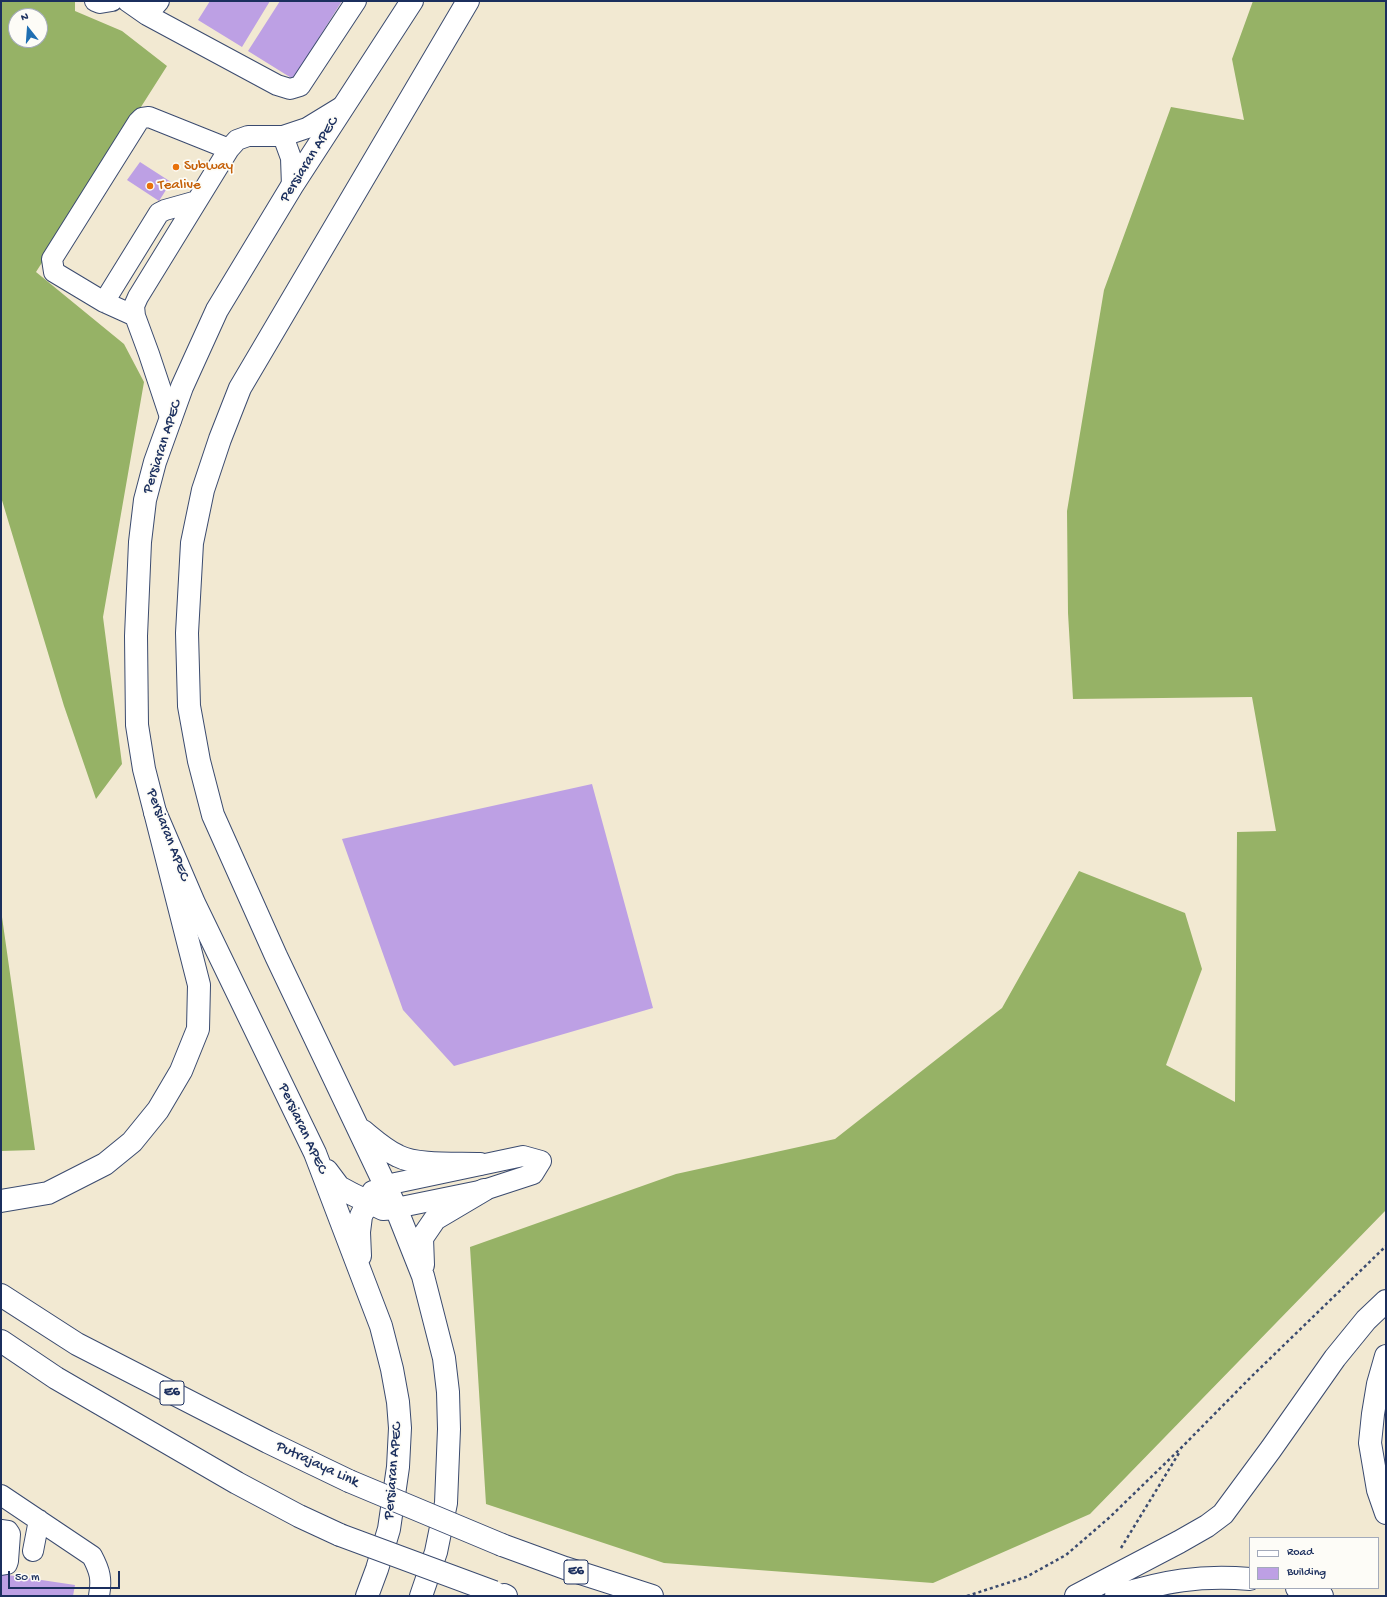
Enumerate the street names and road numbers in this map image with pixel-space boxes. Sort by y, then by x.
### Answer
street label: Persiaran APEC [277,114,343,206]
street label: Persiaran APEC [139,398,187,496]
street label: Persiaran APEC [141,786,193,884]
street label: Persiaran APEC [273,1081,331,1177]
road number: E6 [160,1381,184,1405]
street label: Persiaran APEC [381,1422,407,1520]
street label: Putrajaya Link [273,1438,361,1492]
road number: E6 [564,1560,588,1584]

